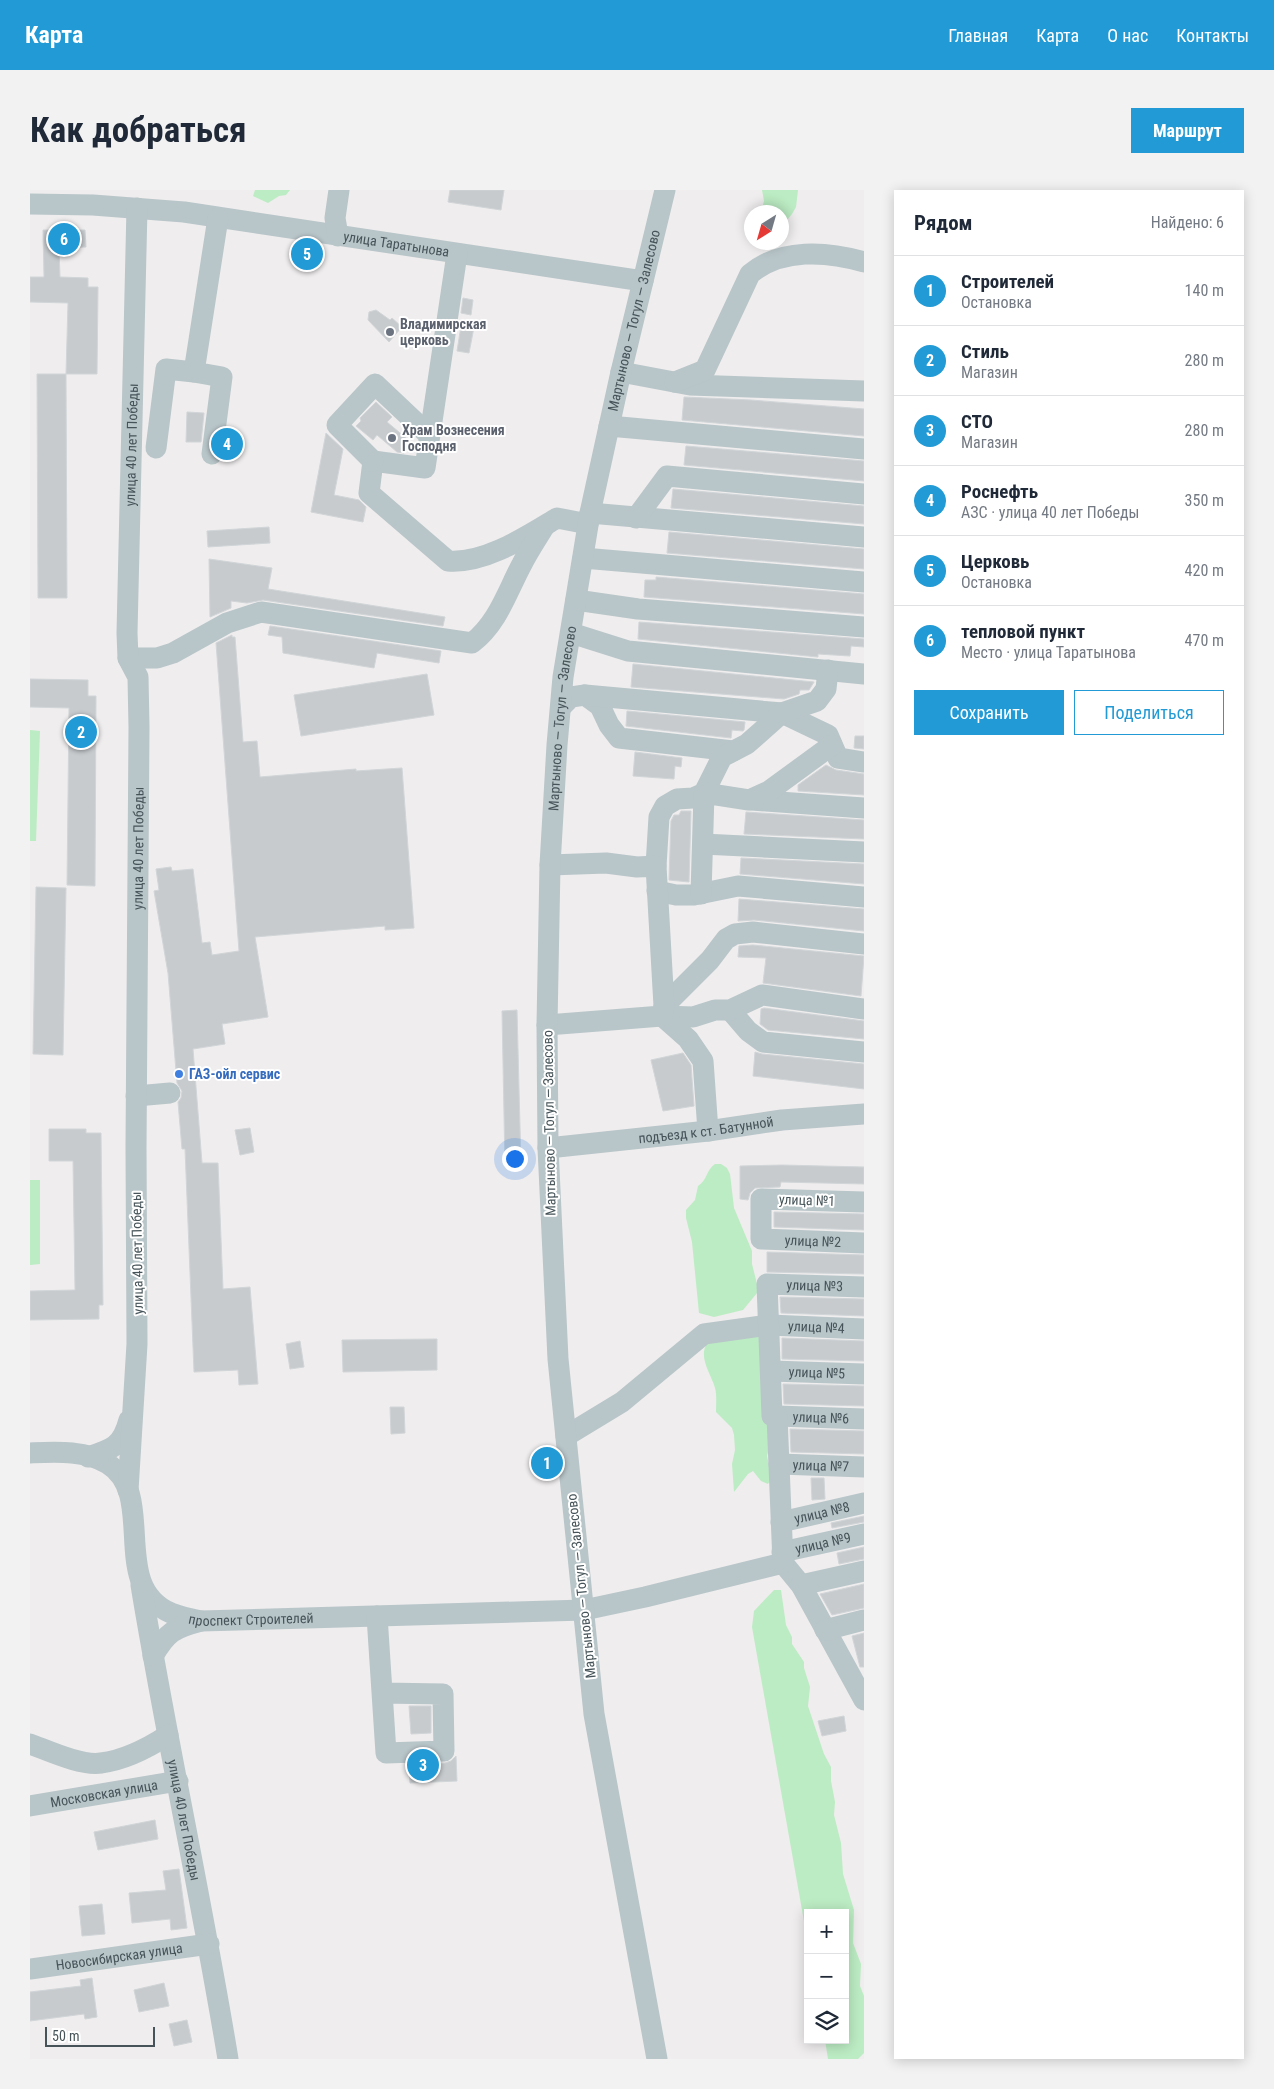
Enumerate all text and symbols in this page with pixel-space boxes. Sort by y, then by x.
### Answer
text: Карта [25,21,83,49]
text: Главная [948,25,1008,46]
text: Карта [1036,25,1079,46]
text: О нас [1107,25,1148,46]
text: Контакты [1176,25,1249,46]
button: Маршрут [1131,108,1244,153]
text: Как добраться [30,110,246,151]
north arrow [744,205,789,250]
text: Рядом [914,211,973,235]
text: Найдено: 6 [1151,213,1224,232]
pin: 6 [48,220,80,258]
street label: улица Таратынова [342,228,450,260]
street label: Мартыново — Тогул — Залесово [605,228,663,413]
pin: 5 [291,235,323,273]
text: Строителей [961,270,1054,293]
text: 1 [926,281,934,300]
text: 140 m [1185,281,1224,300]
text: Остановка [961,293,1032,312]
place label: Владимирская церковь [400,316,487,348]
marker: Владимирская церковь [384,326,396,338]
text: Стиль [961,340,1009,363]
text: 2 [926,351,934,370]
text: 280 m [1185,351,1224,370]
text: Магазин [961,363,1018,382]
street label: улица 40 лет Победы [122,383,141,507]
text: СТО [961,410,993,433]
text: 3 [926,421,934,440]
text: 280 m [1185,421,1224,440]
place label: Храм Вознесения Господня [402,422,505,454]
pin: 4 [211,425,243,463]
marker: Храм Вознесения Господня [386,432,398,444]
text: Магазин [961,433,1018,452]
text: Роснефть [961,480,1038,503]
text: 4 [926,491,934,510]
text: 350 m [1185,491,1224,510]
text: АЗС · улица 40 лет Победы [961,503,1139,522]
text: Церковь [961,550,1029,573]
text: 5 [926,561,934,580]
text: 420 m [1185,561,1224,580]
text: Остановка [961,573,1032,592]
text: тепловой пункт [961,620,1085,643]
street label: Мартыново — Тогул — Залесово [545,625,579,811]
text: 6 [926,631,934,650]
text: 470 m [1185,631,1224,650]
text: Место · улица Таратынова [961,643,1136,662]
button: Сохранить [914,690,1064,735]
button: Поделиться [1074,690,1224,735]
pin: 2 [65,713,97,751]
street label: улица 40 лет Победы [130,787,147,910]
street label: Мартыново — Тогул — Залесово [539,1030,559,1216]
place label: ГАЗ-ойл сервис [189,1066,281,1082]
marker: ГАЗ-ойл сервис [173,1068,185,1080]
street label: подъезд к ст. Батунной [638,1113,775,1146]
your location [502,1146,528,1172]
street label: улица 40 лет Победы [128,1191,146,1315]
street label: улица №1 [779,1191,835,1209]
street label: улица №2 [784,1232,842,1250]
street label: улица №3 [786,1277,843,1294]
street label: улица №4 [788,1318,845,1336]
street label: улица №5 [788,1364,846,1381]
street label: улица №6 [792,1409,850,1426]
pin: 1 [531,1444,563,1482]
street label: улица №7 [792,1456,850,1474]
street label: Мартыново — Тогул — Залесово [563,1493,599,1679]
street label: улица №8 [793,1499,851,1527]
street label: улица №9 [794,1529,852,1557]
street label: проспект Строителей [187,1610,314,1629]
pin: 3 [407,1746,439,1784]
street label: улица 40 лет Победы [165,1758,204,1882]
street label: Московская улица [49,1777,159,1810]
map controls [804,1909,849,2044]
button: + [804,1909,849,1954]
street label: Новосибирская улица [55,1940,184,1973]
button: − [804,1954,849,1999]
button: layers [804,1999,849,2044]
scale bar [45,2024,155,2047]
text: 50 m [52,2028,80,2044]

